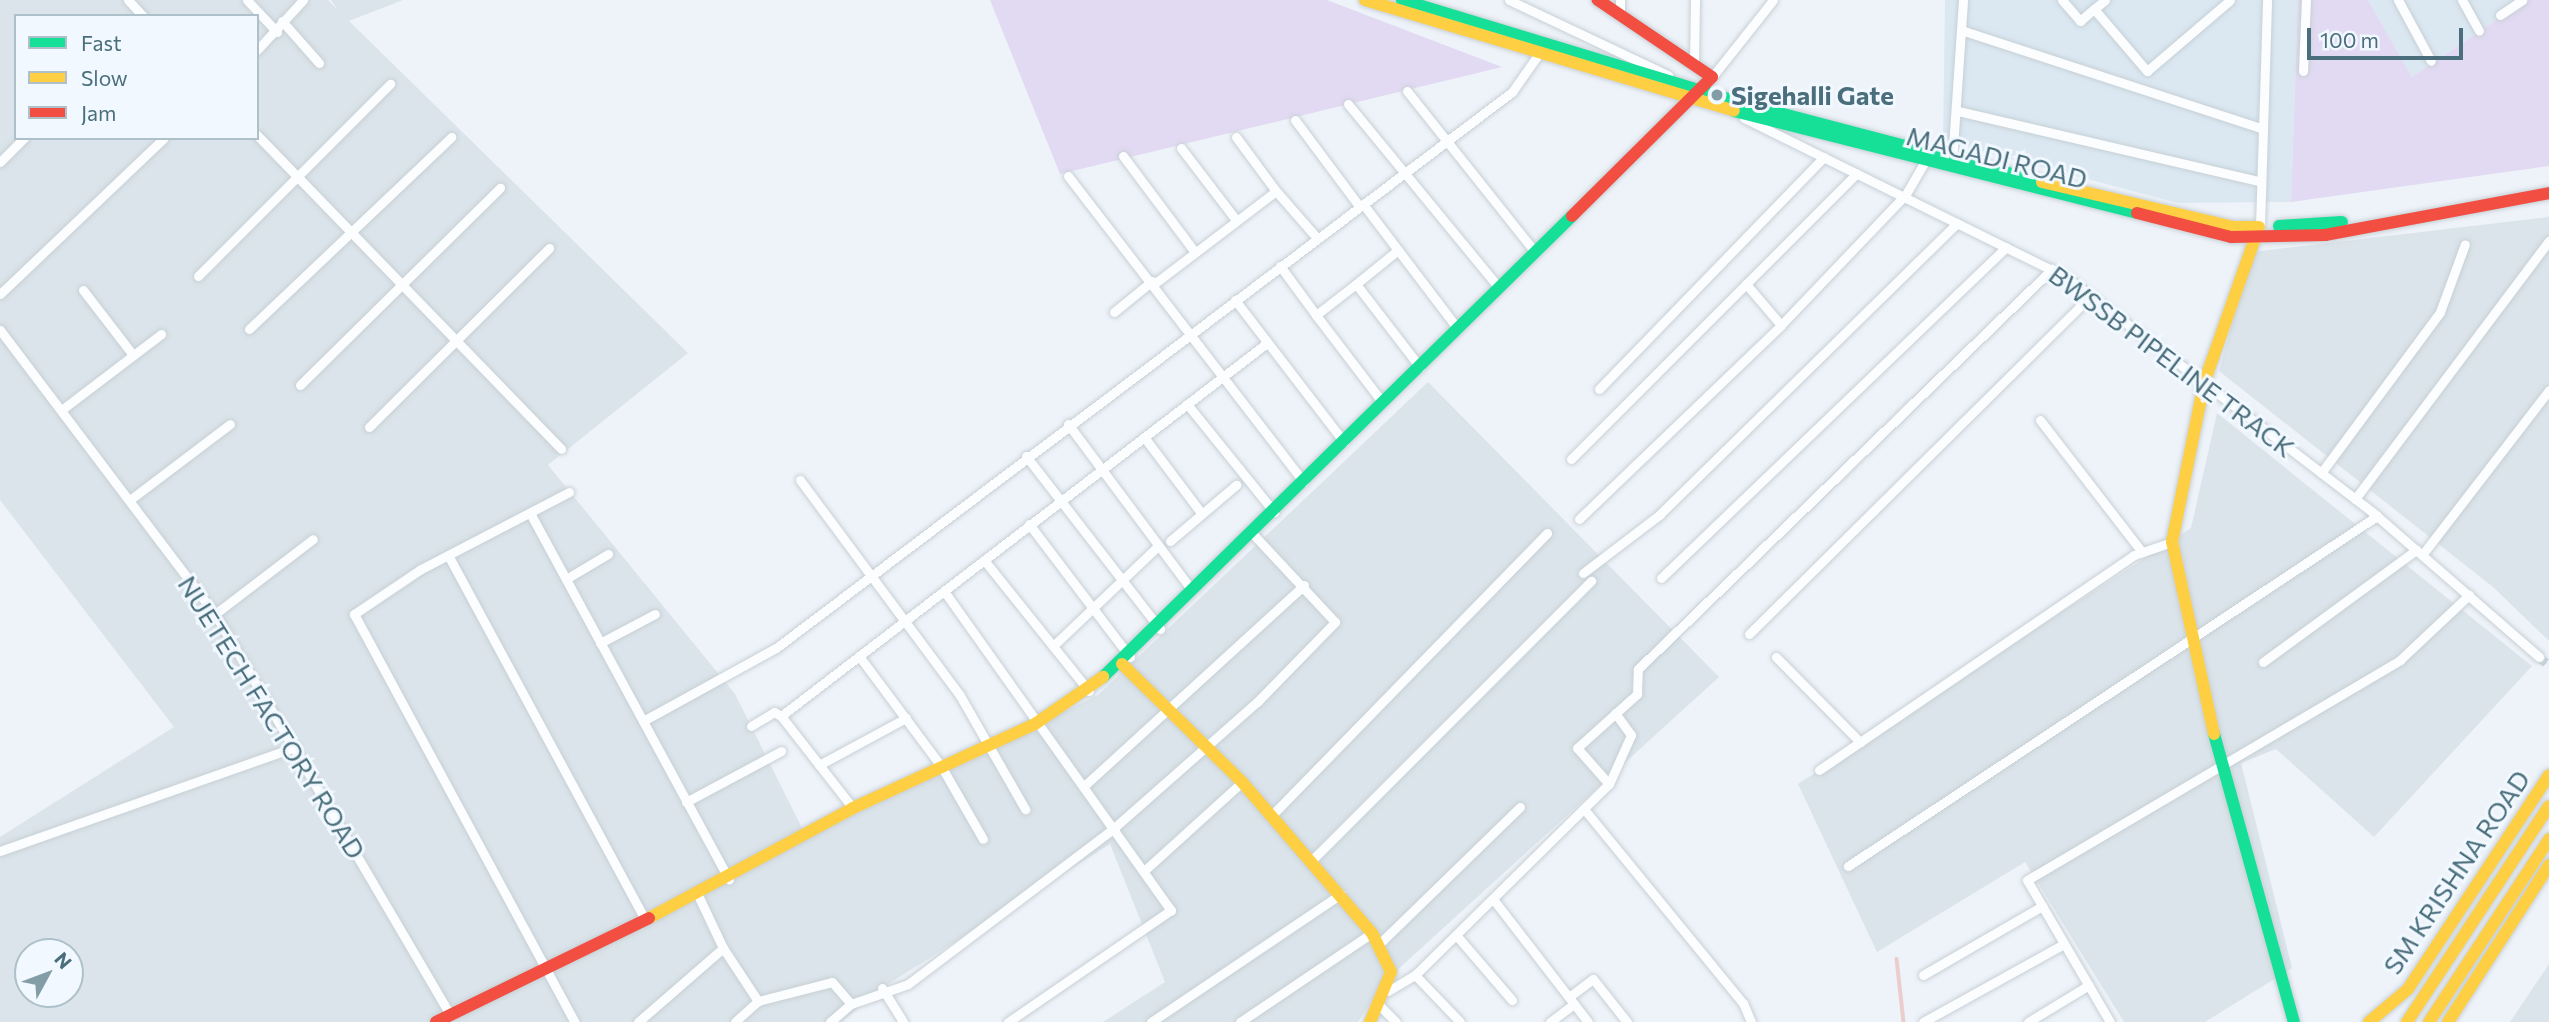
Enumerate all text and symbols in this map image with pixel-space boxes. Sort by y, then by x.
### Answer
legend [14,14,259,140]
scale bar [2311,14,2467,58]
text: 100 m [2320,27,2379,52]
text: Fast [81,30,122,55]
text: Slow [81,65,128,90]
place label: Sigehalli Gate [1731,79,1894,111]
marker: Sigehalli Gate [1709,87,1725,103]
text: Jam [81,100,116,125]
street label: MAGADI ROAD [1903,119,2091,195]
street label: BWSSB PIPELINE TRACK [2043,259,2301,463]
street label: NUETECH FACTORY ROAD [172,570,372,864]
street label: SM KRISHNA ROAD [2376,764,2536,980]
north arrow [14,938,84,1008]
text: N [50,947,77,973]

